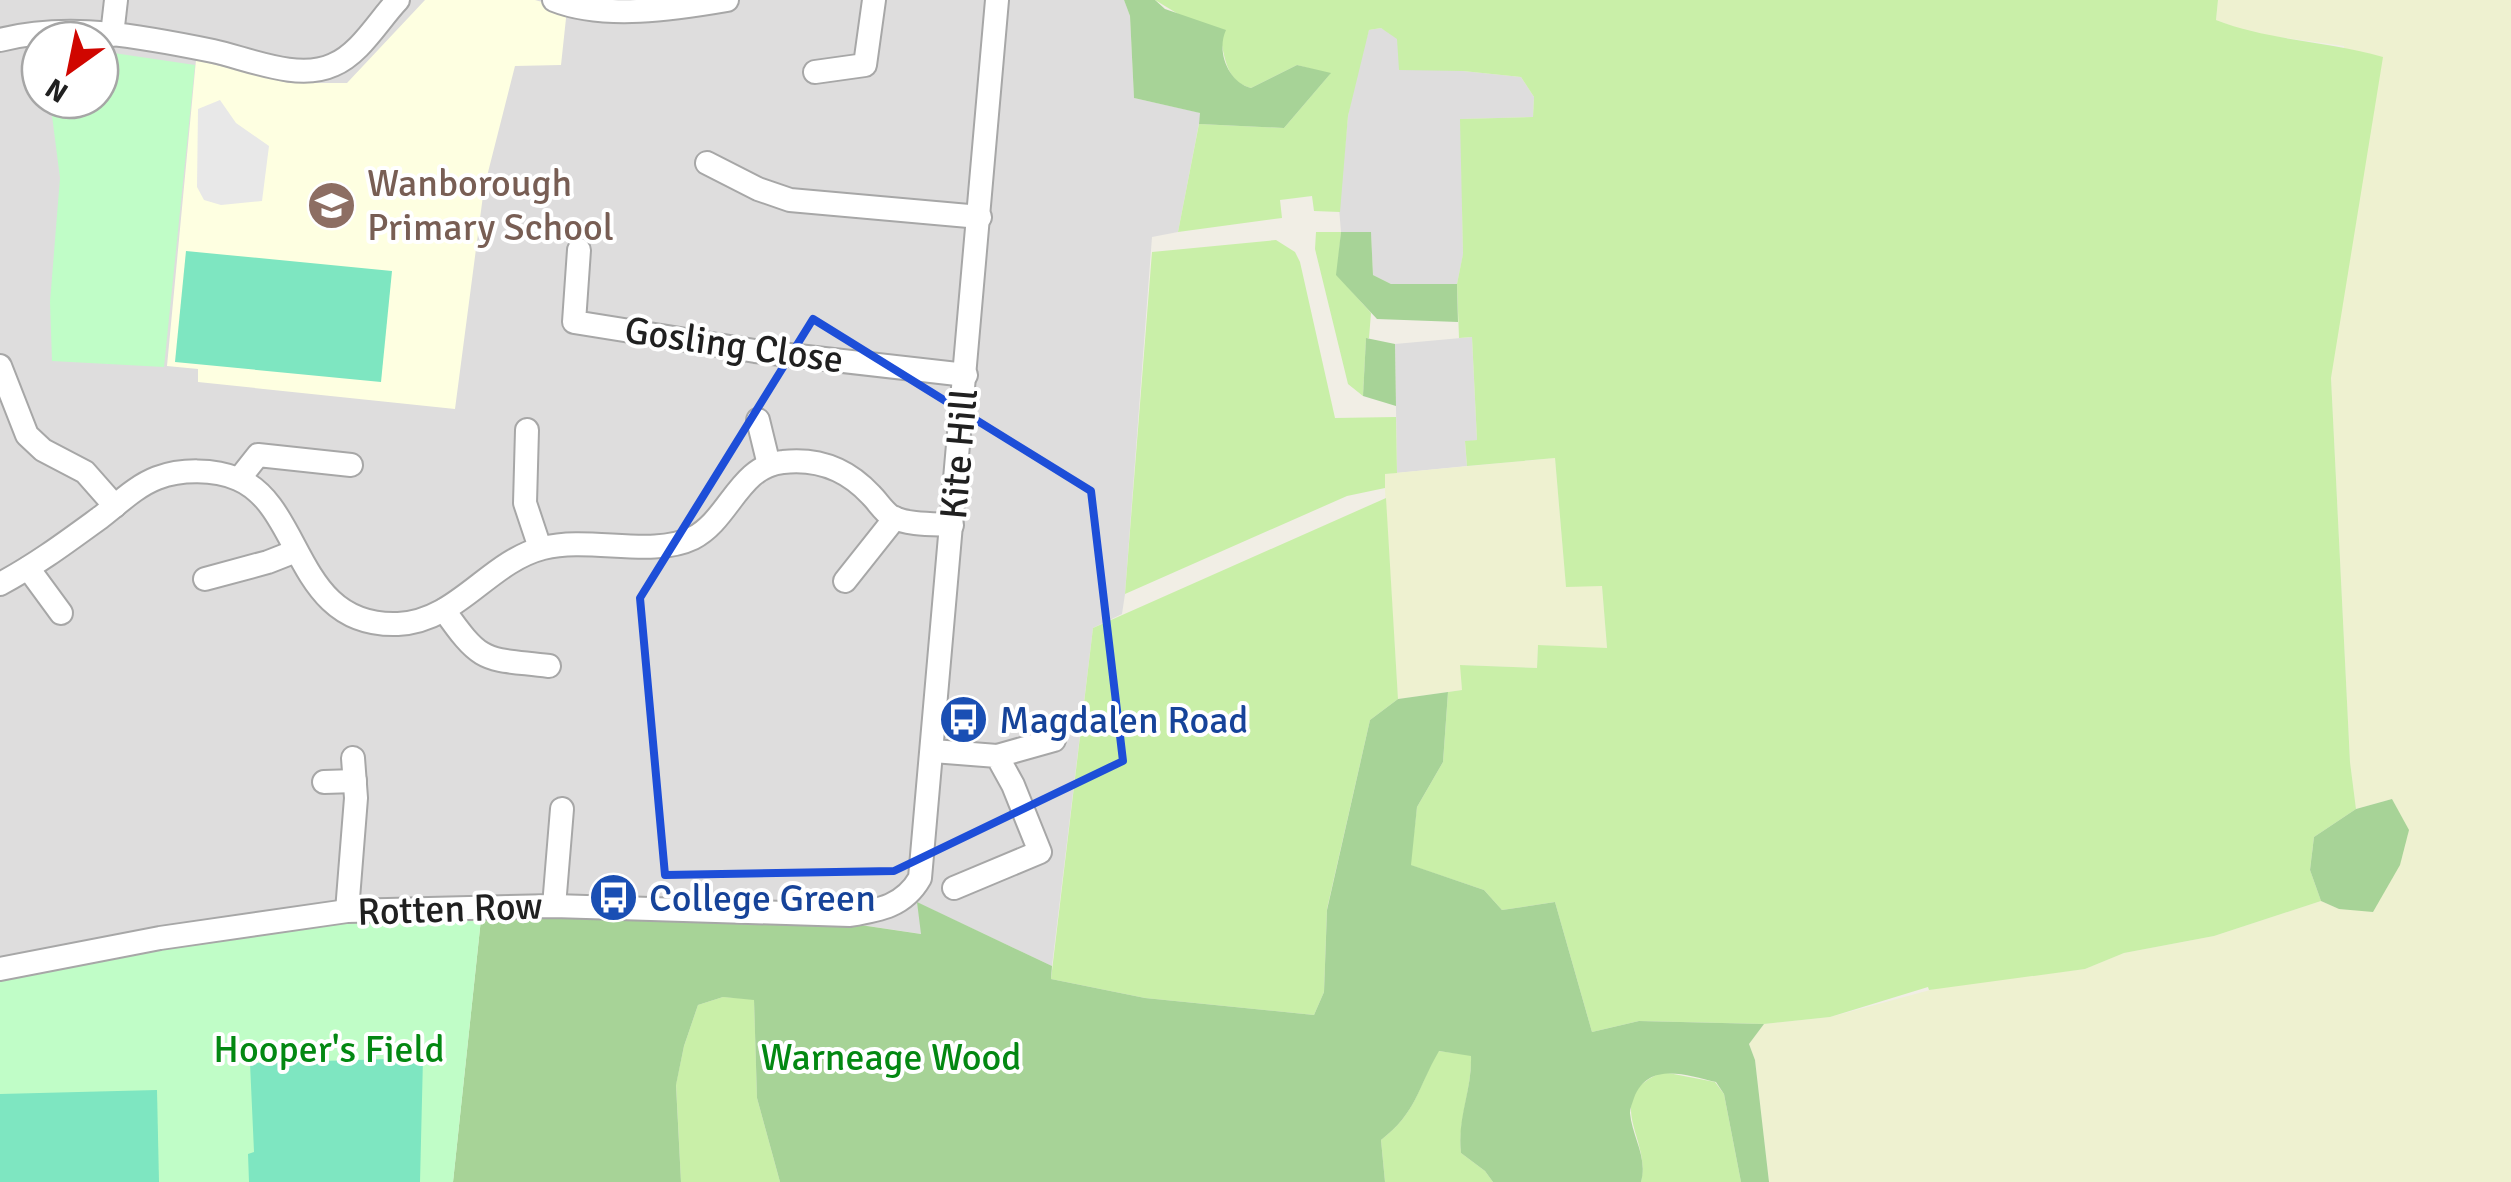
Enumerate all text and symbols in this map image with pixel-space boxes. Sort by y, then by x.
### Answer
north arrow [20,20,120,120]
text: N [39,71,74,110]
place label: Wanborough Primary School [367,160,614,251]
school or university icon: Wanborough Primary School [306,179,358,231]
street label: Gosling Close [622,306,846,384]
street label: Kite Hill [930,387,988,521]
bus stop icon: Magdalen Road [938,694,990,746]
place label: Magdalen Road [999,697,1248,744]
bus stop icon: College Green [588,872,640,924]
place label: College Green [649,875,876,922]
street label: Rotten Row [357,882,543,936]
park label: Hooper's Field [213,1026,445,1073]
park label: Warneage Wood [761,1034,1021,1081]

